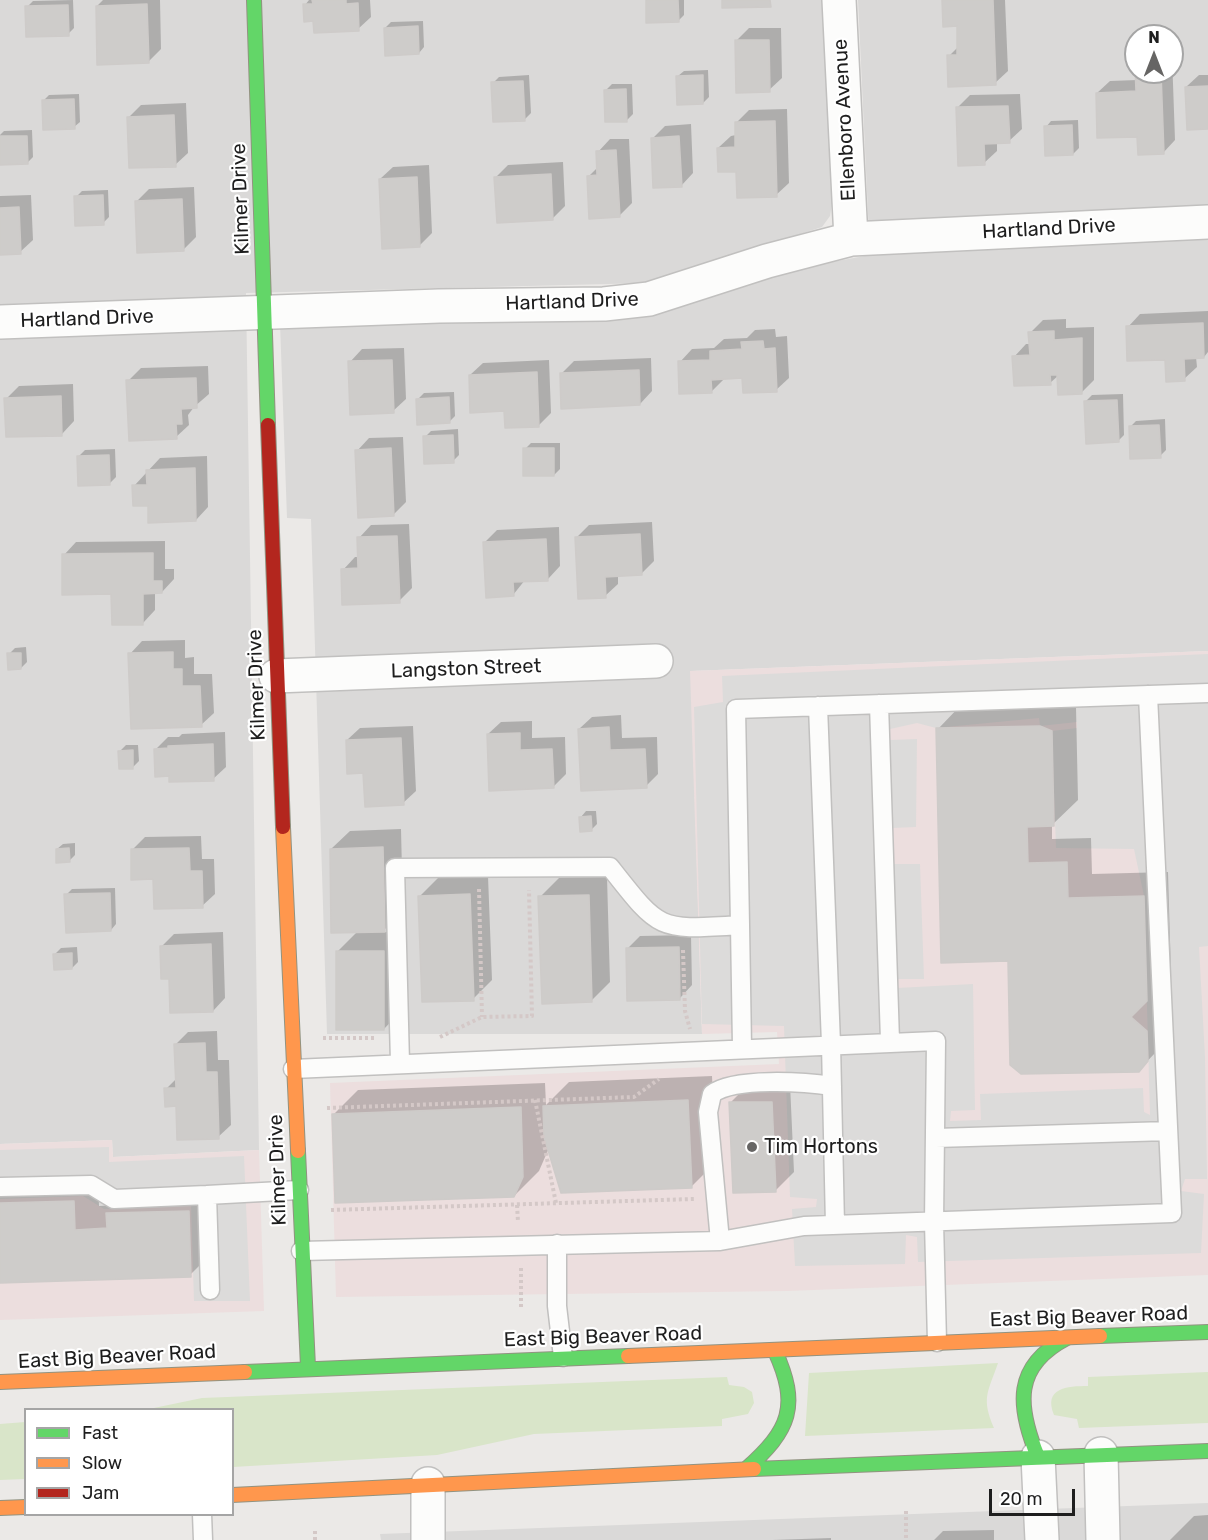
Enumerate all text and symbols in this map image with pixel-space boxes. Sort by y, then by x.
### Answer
north arrow [1124,24,1184,84]
text: N [1148,28,1160,47]
street label: Ellenboro Avenue [829,38,861,202]
street label: Kilmer Drive [227,143,255,255]
street label: Hartland Drive [982,214,1116,244]
street label: Hartland Drive [505,288,639,316]
street label: Hartland Drive [20,305,154,333]
street label: Kilmer Drive [243,629,271,741]
street label: Langston Street [390,654,542,684]
street label: Kilmer Drive [264,1114,292,1226]
place label: Tim Hortons [764,1135,878,1159]
marker: Tim Hortons [745,1140,759,1154]
street label: East Big Beaver Road [989,1302,1189,1332]
street label: East Big Beaver Road [503,1322,703,1352]
street label: East Big Beaver Road [17,1340,217,1374]
legend [24,1408,234,1516]
text: Fast [82,1422,118,1444]
text: Slow [82,1452,122,1474]
scale bar [992,1477,1078,1515]
text: Jam [82,1482,119,1504]
text: 20 m [1000,1488,1042,1510]

